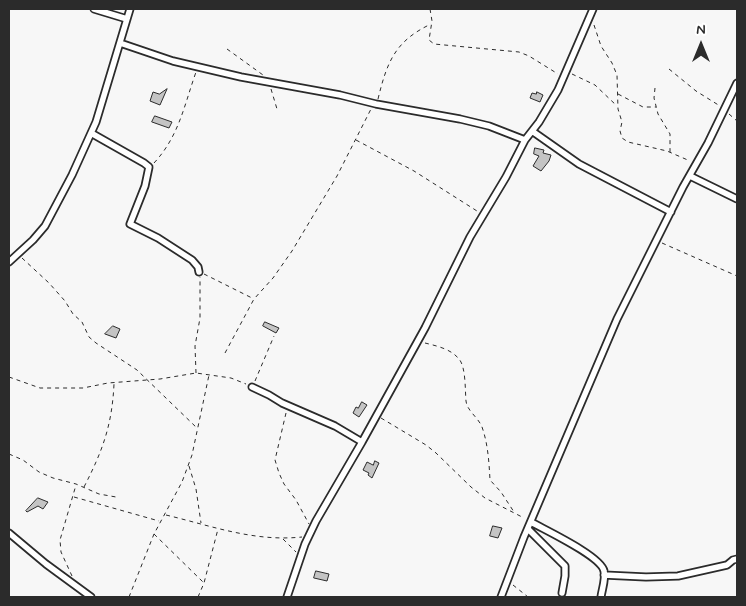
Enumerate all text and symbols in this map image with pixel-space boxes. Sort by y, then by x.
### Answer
north arrow [676,20,726,70]
text: N [696,21,706,39]

